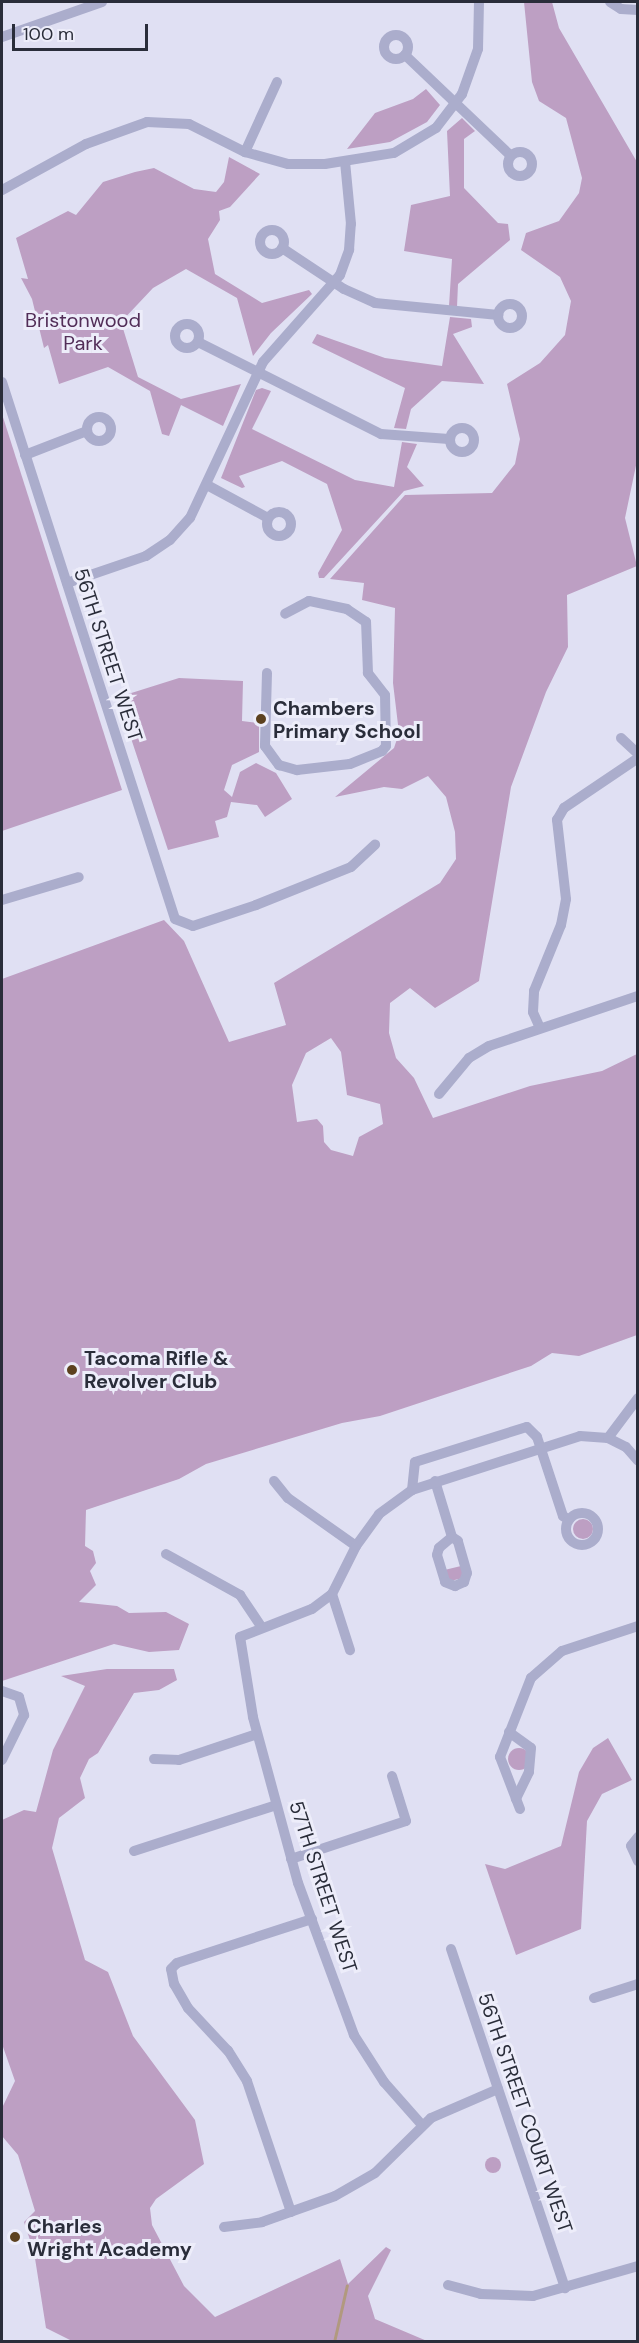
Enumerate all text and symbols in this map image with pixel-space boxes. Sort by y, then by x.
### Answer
scale bar [15,12,152,50]
text: 100 m [23,22,74,46]
park label: Bristonwood Park [25,308,141,355]
street label: 56TH STREET WEST [69,565,147,745]
place label: Chambers Primary School [273,696,421,743]
marker: Chambers Primary School [254,712,268,726]
place label: Tacoma Rifle & Revolver Club [84,1346,229,1393]
marker: Tacoma Rifle & Revolver Club [65,1363,79,1377]
street label: 57TH STREET WEST [284,1798,362,1976]
street label: 56TH STREET COURT WEST [473,1990,577,2236]
place label: Charles Wright Academy [27,2214,192,2261]
marker: Charles Wright Academy [8,2230,22,2244]

